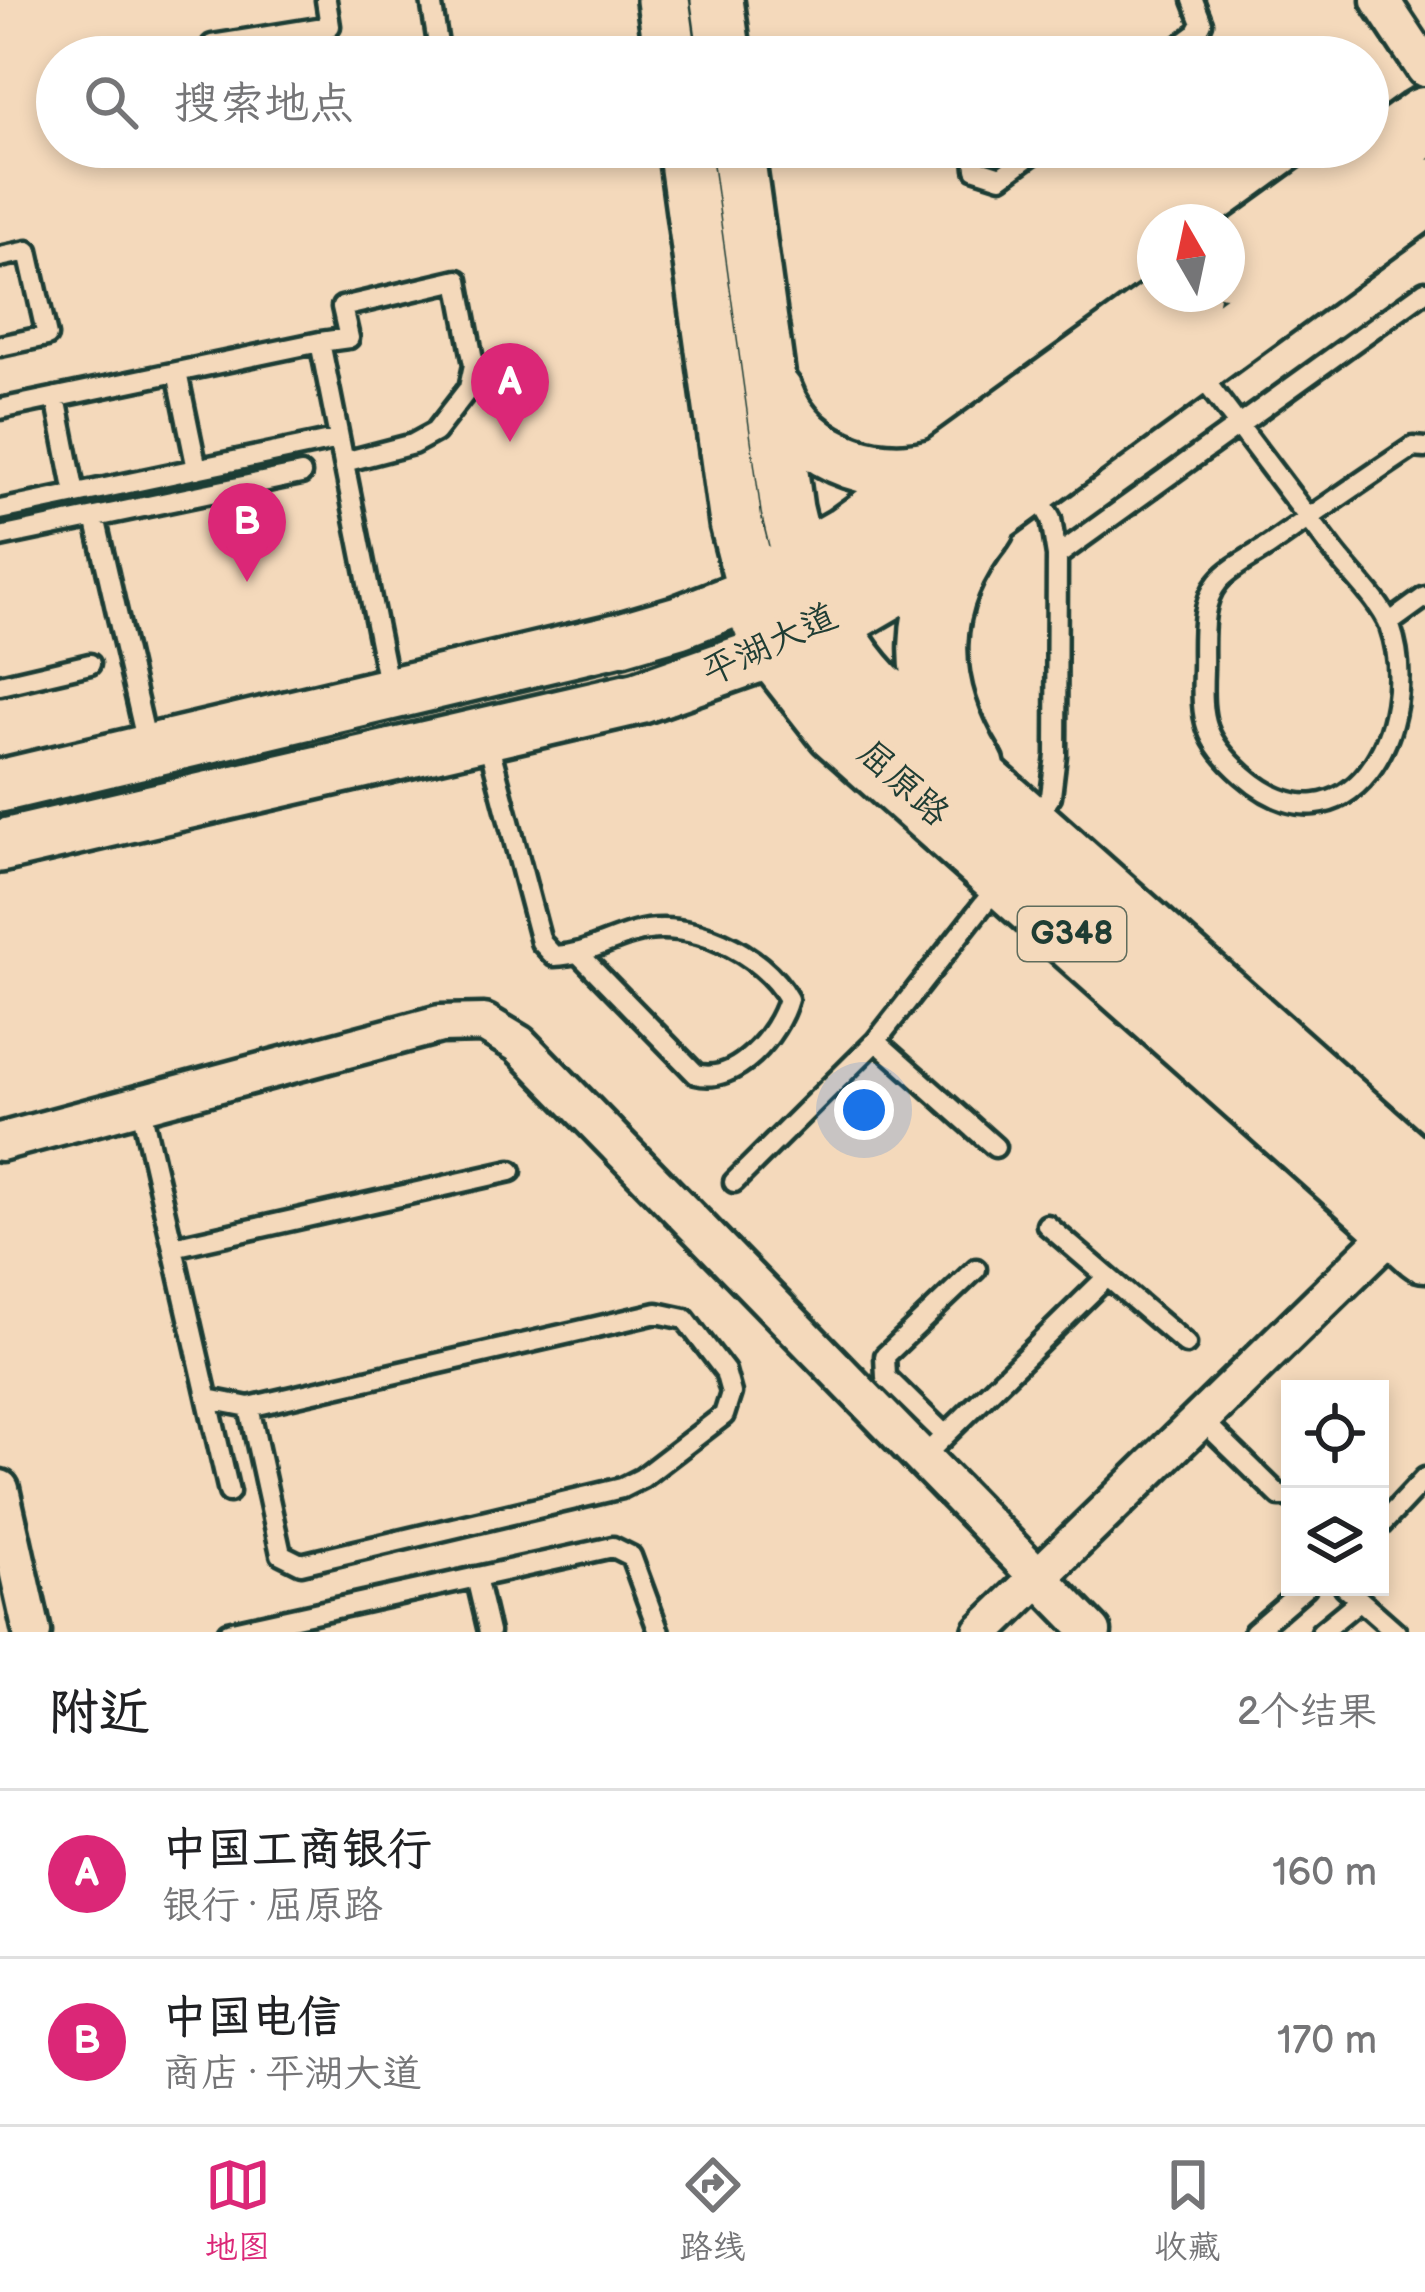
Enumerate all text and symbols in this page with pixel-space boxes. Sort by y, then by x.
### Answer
search box [36,36,1389,168]
icon: search [78,69,144,135]
text: 搜索地点 [174,77,354,132]
north arrow [1137,204,1245,312]
pin: A [471,343,549,442]
pin: B [208,483,286,582]
street label: 平湖大道 [696,595,844,695]
street label: 屈原路 [848,732,958,836]
road number: G348 [1018,907,1126,961]
your location [834,1080,894,1140]
map controls [1281,1380,1389,1596]
button: locate [1281,1380,1389,1488]
button: layers [1281,1488,1389,1596]
text: 附近 [48,1683,150,1744]
text: 2个结果 [1237,1689,1377,1736]
text: 中国工商银行 [162,1823,432,1878]
text: A [75,1850,99,1897]
text: 160 m [1272,1850,1377,1897]
text: 银行 · 屈原路 [162,1883,382,1930]
text: 中国电信 [162,1991,342,2046]
text: B [73,2018,101,2065]
text: 170 m [1277,2018,1377,2065]
text: 商店 · 平湖大道 [162,2051,421,2098]
tab: 地图 [205,2152,271,2268]
tab: 路线 [680,2152,746,2268]
tab: 收藏 [1155,2152,1221,2268]

